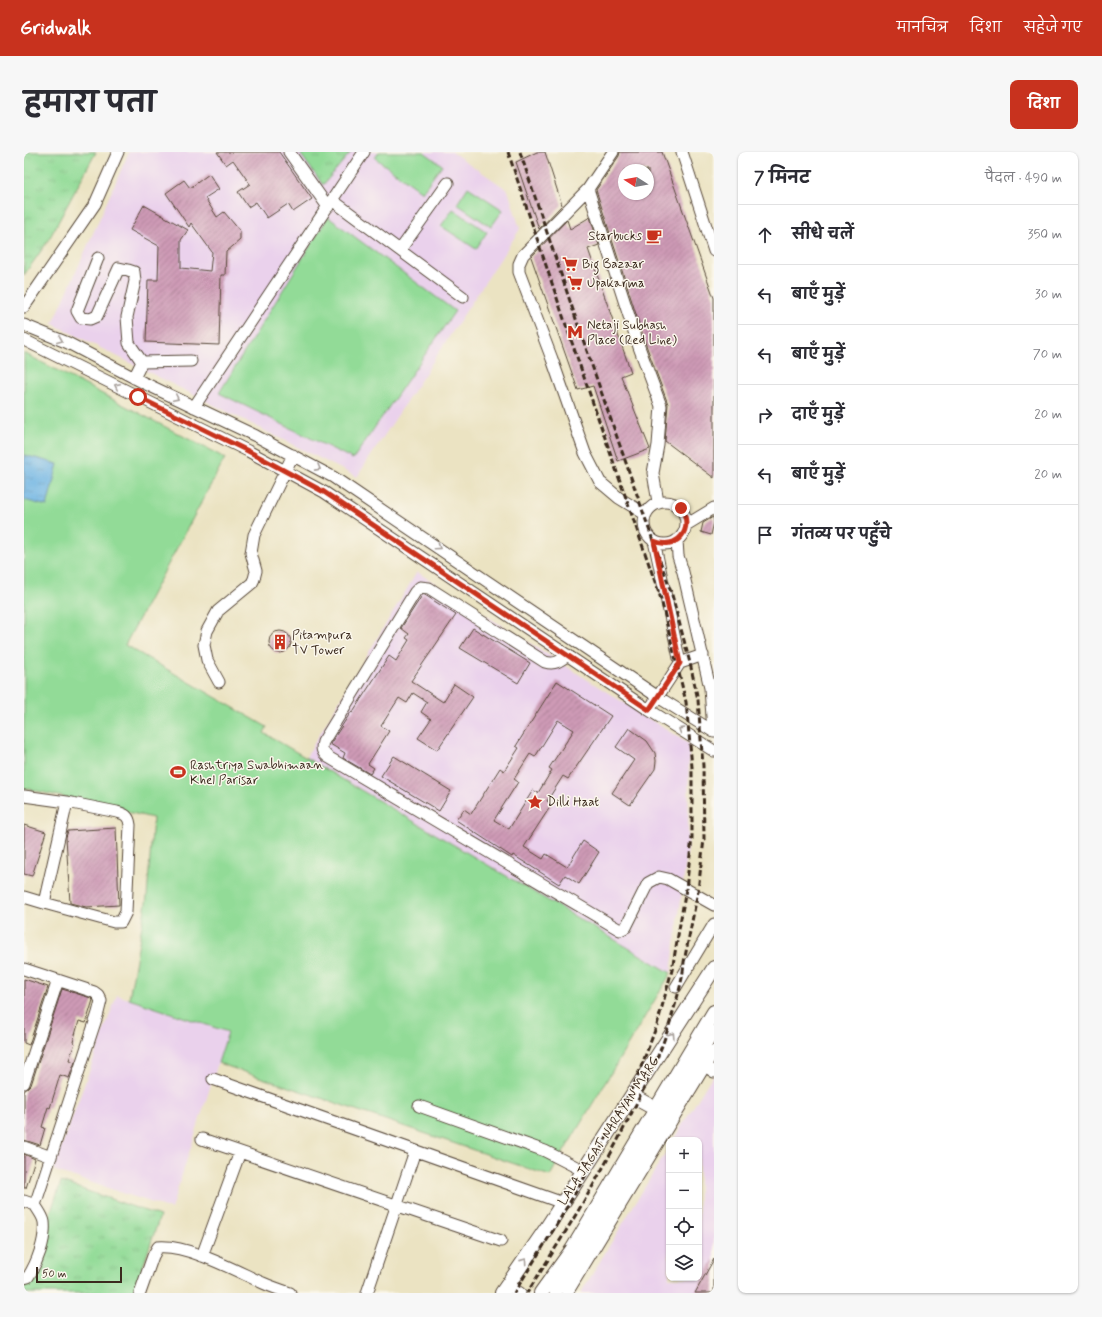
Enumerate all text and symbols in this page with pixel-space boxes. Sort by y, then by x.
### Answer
text: Gridwalk [20,16,91,41]
text: मानचित्र [897,19,948,37]
text: दिशा [970,19,1002,37]
text: सहेजे गए [1024,19,1082,37]
button: दिशा [1010,80,1078,129]
text: हमारा पता [24,86,156,123]
north arrow [618,164,654,200]
text: 7 मिनट [754,167,810,189]
text: पैदल · 490 m [985,170,1062,187]
icon: ahead [754,224,776,246]
text: सीधे चलें [792,225,854,245]
text: 350 m [1028,226,1062,243]
cafe icon: Starbucks [645,227,663,245]
place label: Starbucks [588,228,642,245]
supermarket icon: Big Bazaar [561,255,579,273]
place label: Big Bazaar [582,256,645,275]
supermarket icon: Upakarma [566,274,584,292]
place label: Upakarma [587,275,645,292]
icon: left [754,284,776,306]
text: बाएँ मुड़ें [792,285,845,305]
text: 30 m [1035,286,1062,303]
place label: Netaji Subhash Place (Red Line) [587,317,677,349]
metro station icon: Netaji Subhash Place (Red Line) [566,323,584,341]
one-way arrow [56,335,63,343]
icon: left [754,344,776,366]
text: बाएँ मुड़ें [792,345,845,365]
text: 70 m [1033,346,1062,363]
one-way arrow [113,383,121,391]
route start [129,388,147,406]
one-way arrow [172,394,179,401]
icon: right [754,404,776,426]
text: दाएँ मुड़ें [792,405,844,425]
text: 20 m [1034,406,1062,423]
one-way arrow [314,464,321,471]
icon: left [754,464,776,486]
text: बाएँ मुड़ें [792,465,845,485]
text: 20 m [1034,466,1062,483]
route end [672,499,690,517]
icon: arrive [754,524,776,546]
text: गंतव्य पर पहुँचे [792,525,891,545]
one-way arrow [434,542,441,550]
place label: Pitampura TV Tower [292,627,352,659]
building icon: Pitampura TV Tower [271,633,289,651]
one-way arrow [678,728,685,735]
place label: Rashtriya Swabhimaan Khel Parisar [190,757,324,789]
sports icon: Rashtriya Swabhimaan Khel Parisar [169,763,187,781]
place icon: Dilli Haat [526,793,544,811]
place label: Dilli Haat [547,794,599,811]
one-way arrow [667,1032,675,1039]
street label: LALA JAGAT NARAYAN MARG [554,1053,664,1209]
map controls [666,1137,702,1281]
button: + [666,1137,702,1173]
button: − [666,1173,702,1209]
button: locate [666,1209,702,1245]
button: layers [666,1245,702,1281]
one-way arrow [519,1258,527,1265]
scale bar [36,1265,122,1284]
text: 50 m [42,1267,67,1281]

